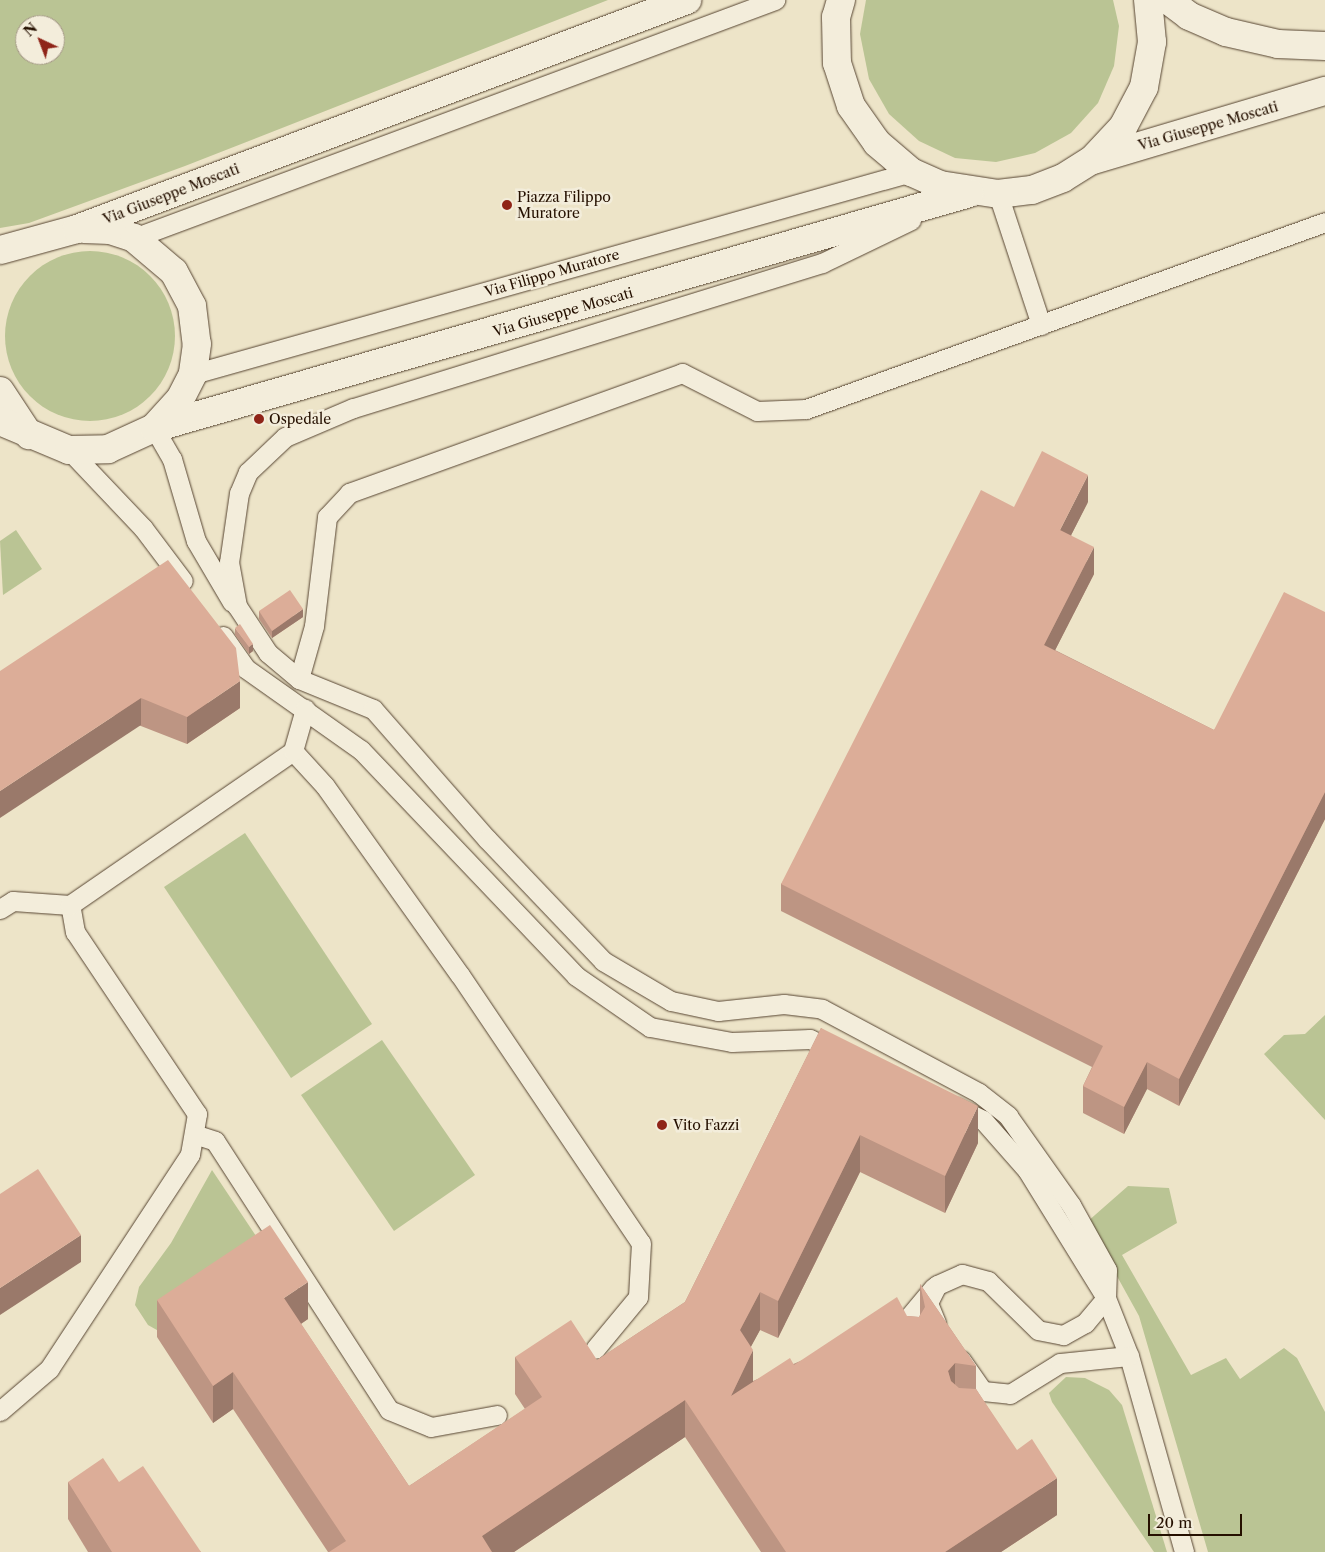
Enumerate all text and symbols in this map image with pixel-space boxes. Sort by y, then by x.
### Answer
north arrow [15,15,65,65]
text: N [20,19,41,40]
street label: Via Giuseppe Moscati [1136,98,1280,154]
street label: Via Giuseppe Moscati [100,160,242,228]
place label: Piazza Filippo Muratore [517,189,611,222]
marker: Piazza Filippo Muratore [501,199,513,211]
street label: Via Filippo Muratore [483,246,621,300]
street label: Via Giuseppe Moscati [491,284,635,340]
place label: Ospedale [269,411,331,427]
marker: Ospedale [253,413,265,425]
place label: Vito Fazzi [673,1117,739,1133]
marker: Vito Fazzi [655,1118,669,1132]
scale bar [1150,1504,1244,1536]
text: 20 m [1156,1513,1192,1532]

